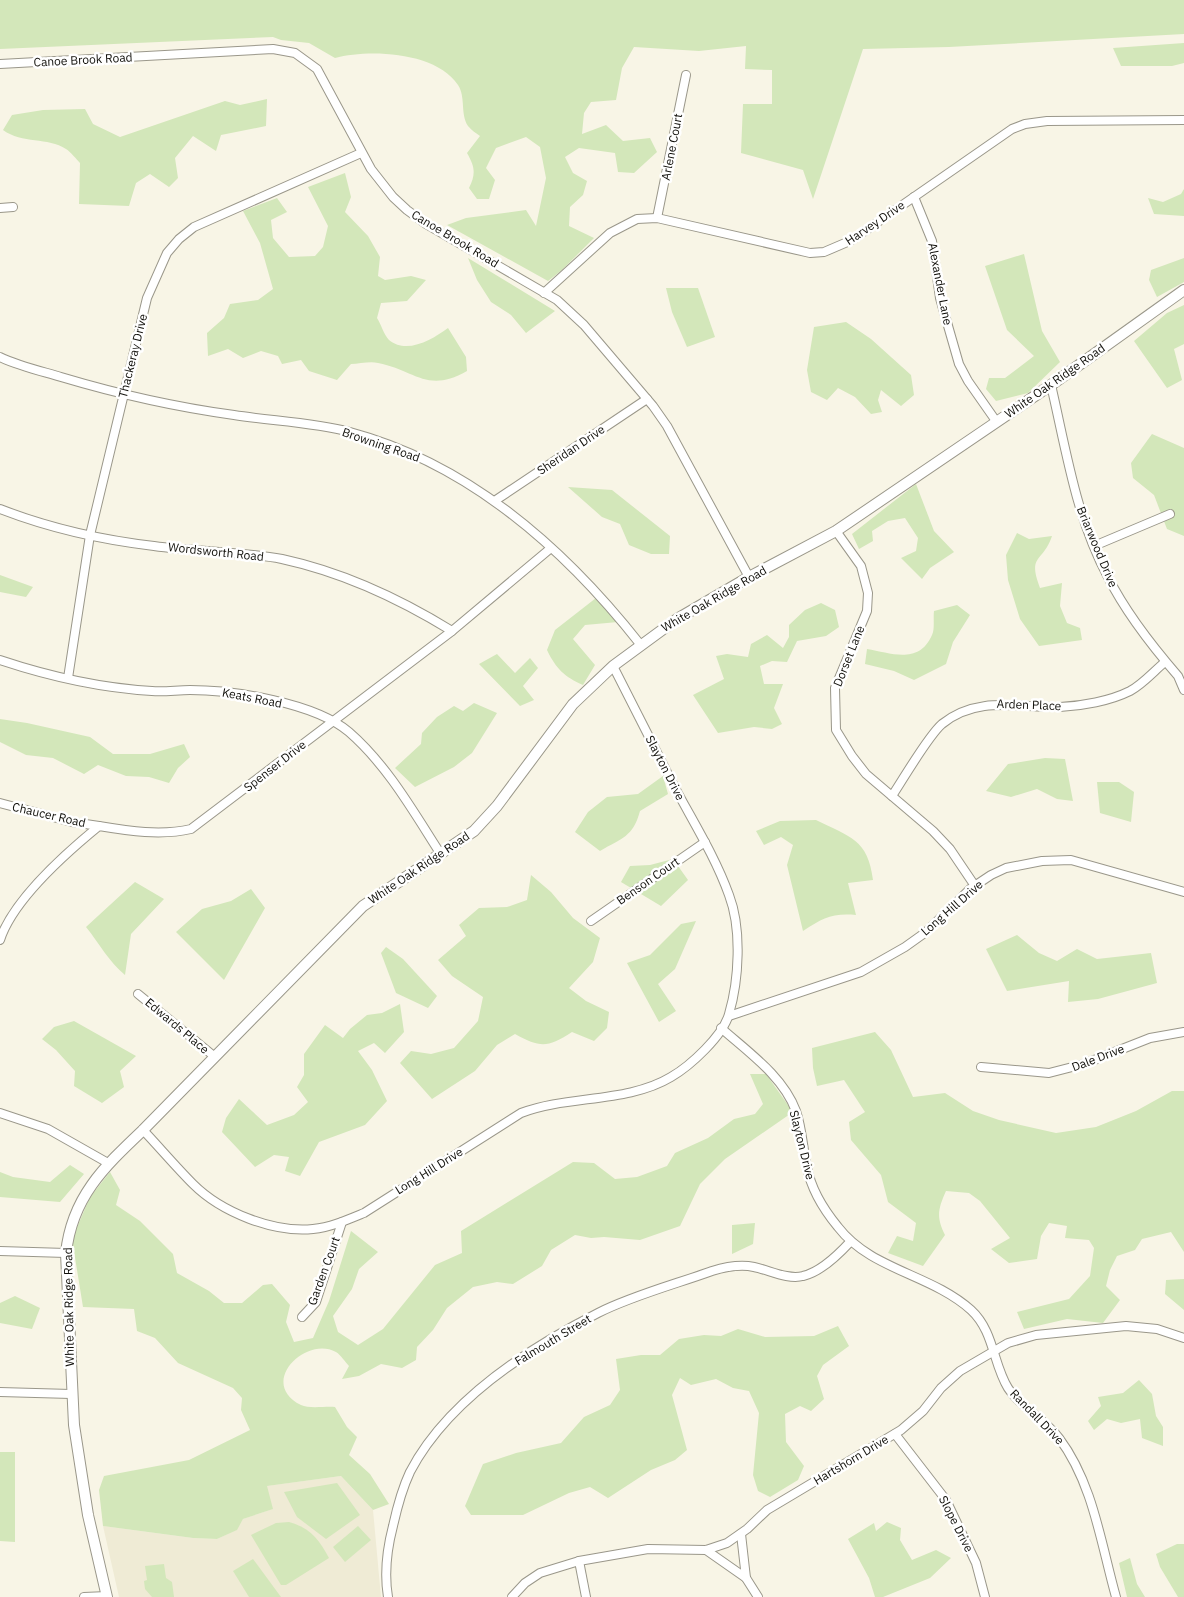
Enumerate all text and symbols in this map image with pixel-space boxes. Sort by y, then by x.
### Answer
street label: Canoe Brook Road [33,49,133,70]
street label: Arlene Court [658,112,685,182]
street label: Harvey Drive [842,197,908,248]
street label: Canoe Brook Road [409,207,502,271]
street label: Alexander Lane [925,242,956,327]
street label: Thackeray Drive [115,312,150,400]
street label: White Oak Ridge Road [1002,340,1108,421]
street label: Sheridan Drive [534,421,608,478]
street label: Browning Road [340,424,422,465]
street label: Briarwood Drive [1074,504,1121,590]
street label: Wordsworth Road [168,539,265,564]
street label: White Oak Ridge Road [658,562,769,635]
street label: Dorset Lane [830,623,868,689]
street label: Keats Road [221,684,283,711]
street label: Arden Place [996,696,1062,713]
street label: Slayton Drive [643,733,688,803]
street label: Spenser Drive [241,736,309,795]
street label: Chaucer Road [11,799,87,830]
street label: White Oak Ridge Road [365,828,472,907]
street label: Benson Court [613,853,682,908]
street label: Long Hill Drive [918,876,986,939]
street label: Edwards Place [142,995,213,1057]
street label: Dale Drive [1069,1041,1127,1074]
street label: Slayton Drive [787,1109,818,1182]
street label: Long Hill Drive [392,1144,466,1197]
street label: Garden Court [304,1234,343,1307]
street label: White Oak Ridge Road [60,1247,77,1367]
street label: Falmouth Street [512,1311,594,1368]
street label: Randall Drive [1007,1386,1068,1448]
street label: Hartshorn Drive [811,1431,891,1488]
street label: Slope Drive [936,1493,977,1555]

